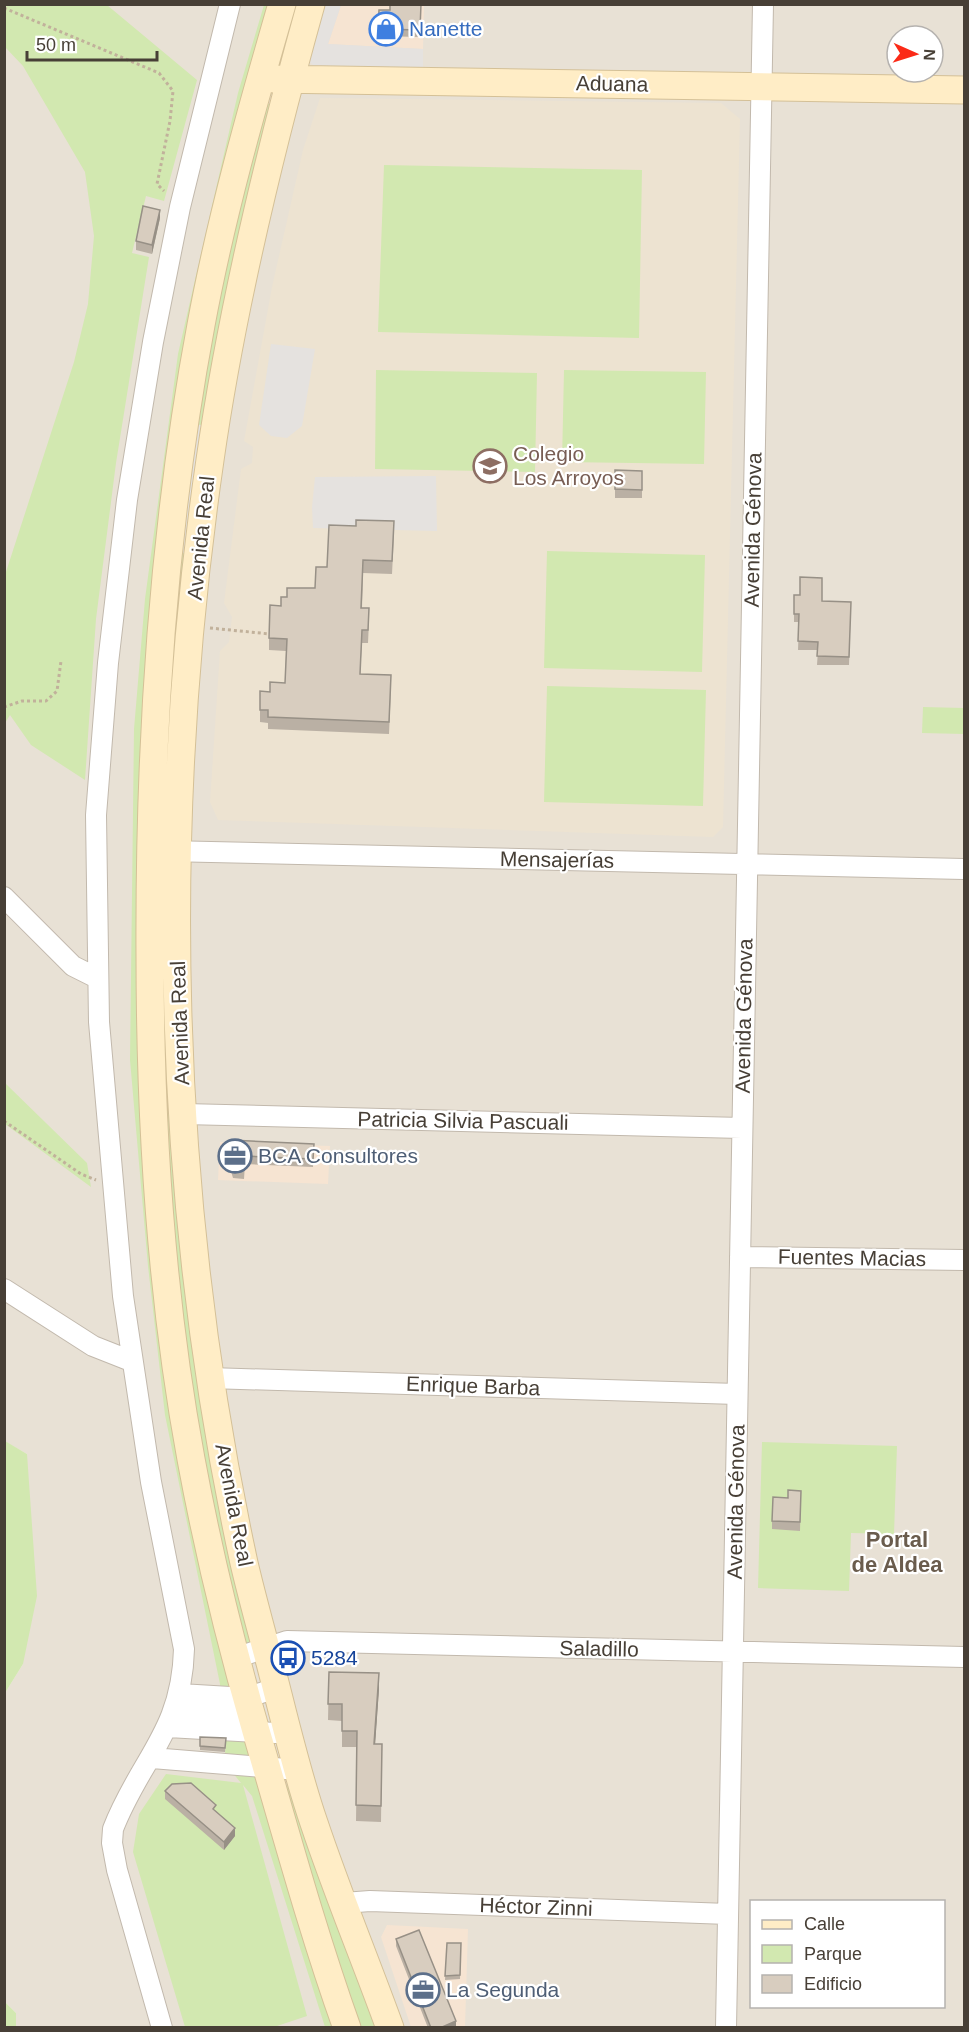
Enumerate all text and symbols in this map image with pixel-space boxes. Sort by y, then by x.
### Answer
shop icon: Nanette [368,11,404,47]
place label: Nanette [409,17,483,40]
scale bar [27,24,158,62]
north arrow [885,24,945,84]
text: 50 m [36,35,76,55]
text: N [921,49,938,61]
street label: Aduana [576,71,649,96]
place label: Colegio Los Arroyos [513,442,624,489]
school or university icon: Colegio Los Arroyos [472,448,508,484]
street label: Avenida Génova [740,452,765,608]
street label: Avenida Real [183,475,218,601]
street label: Mensajerías [500,847,614,872]
street label: Avenida Génova [731,938,756,1094]
street label: Avenida Real [166,960,193,1086]
street label: Patricia Silvia Pascuali [357,1107,569,1134]
office icon: BCA Consultores [217,1138,253,1174]
place label: BCA Consultores [258,1144,418,1167]
street label: Fuentes Macias [778,1245,926,1270]
street label: Enrique Barba [406,1372,541,1399]
street label: Avenida Génova [723,1424,748,1580]
street label: Avenida Real [211,1442,258,1568]
district label: Portal de Aldea [852,1527,943,1577]
street label: Saladillo [559,1636,639,1661]
bus stop icon: 5284 [270,1640,306,1676]
place label: 5284 [311,1646,358,1669]
street label: Héctor Zinni [479,1893,593,1920]
legend [750,1900,945,2008]
text: Calle [804,1914,845,1934]
text: Parque [804,1944,862,1964]
office icon: La Segunda [405,1972,441,2008]
text: Edificio [804,1974,862,1994]
place label: La Segunda [446,1978,560,2001]

